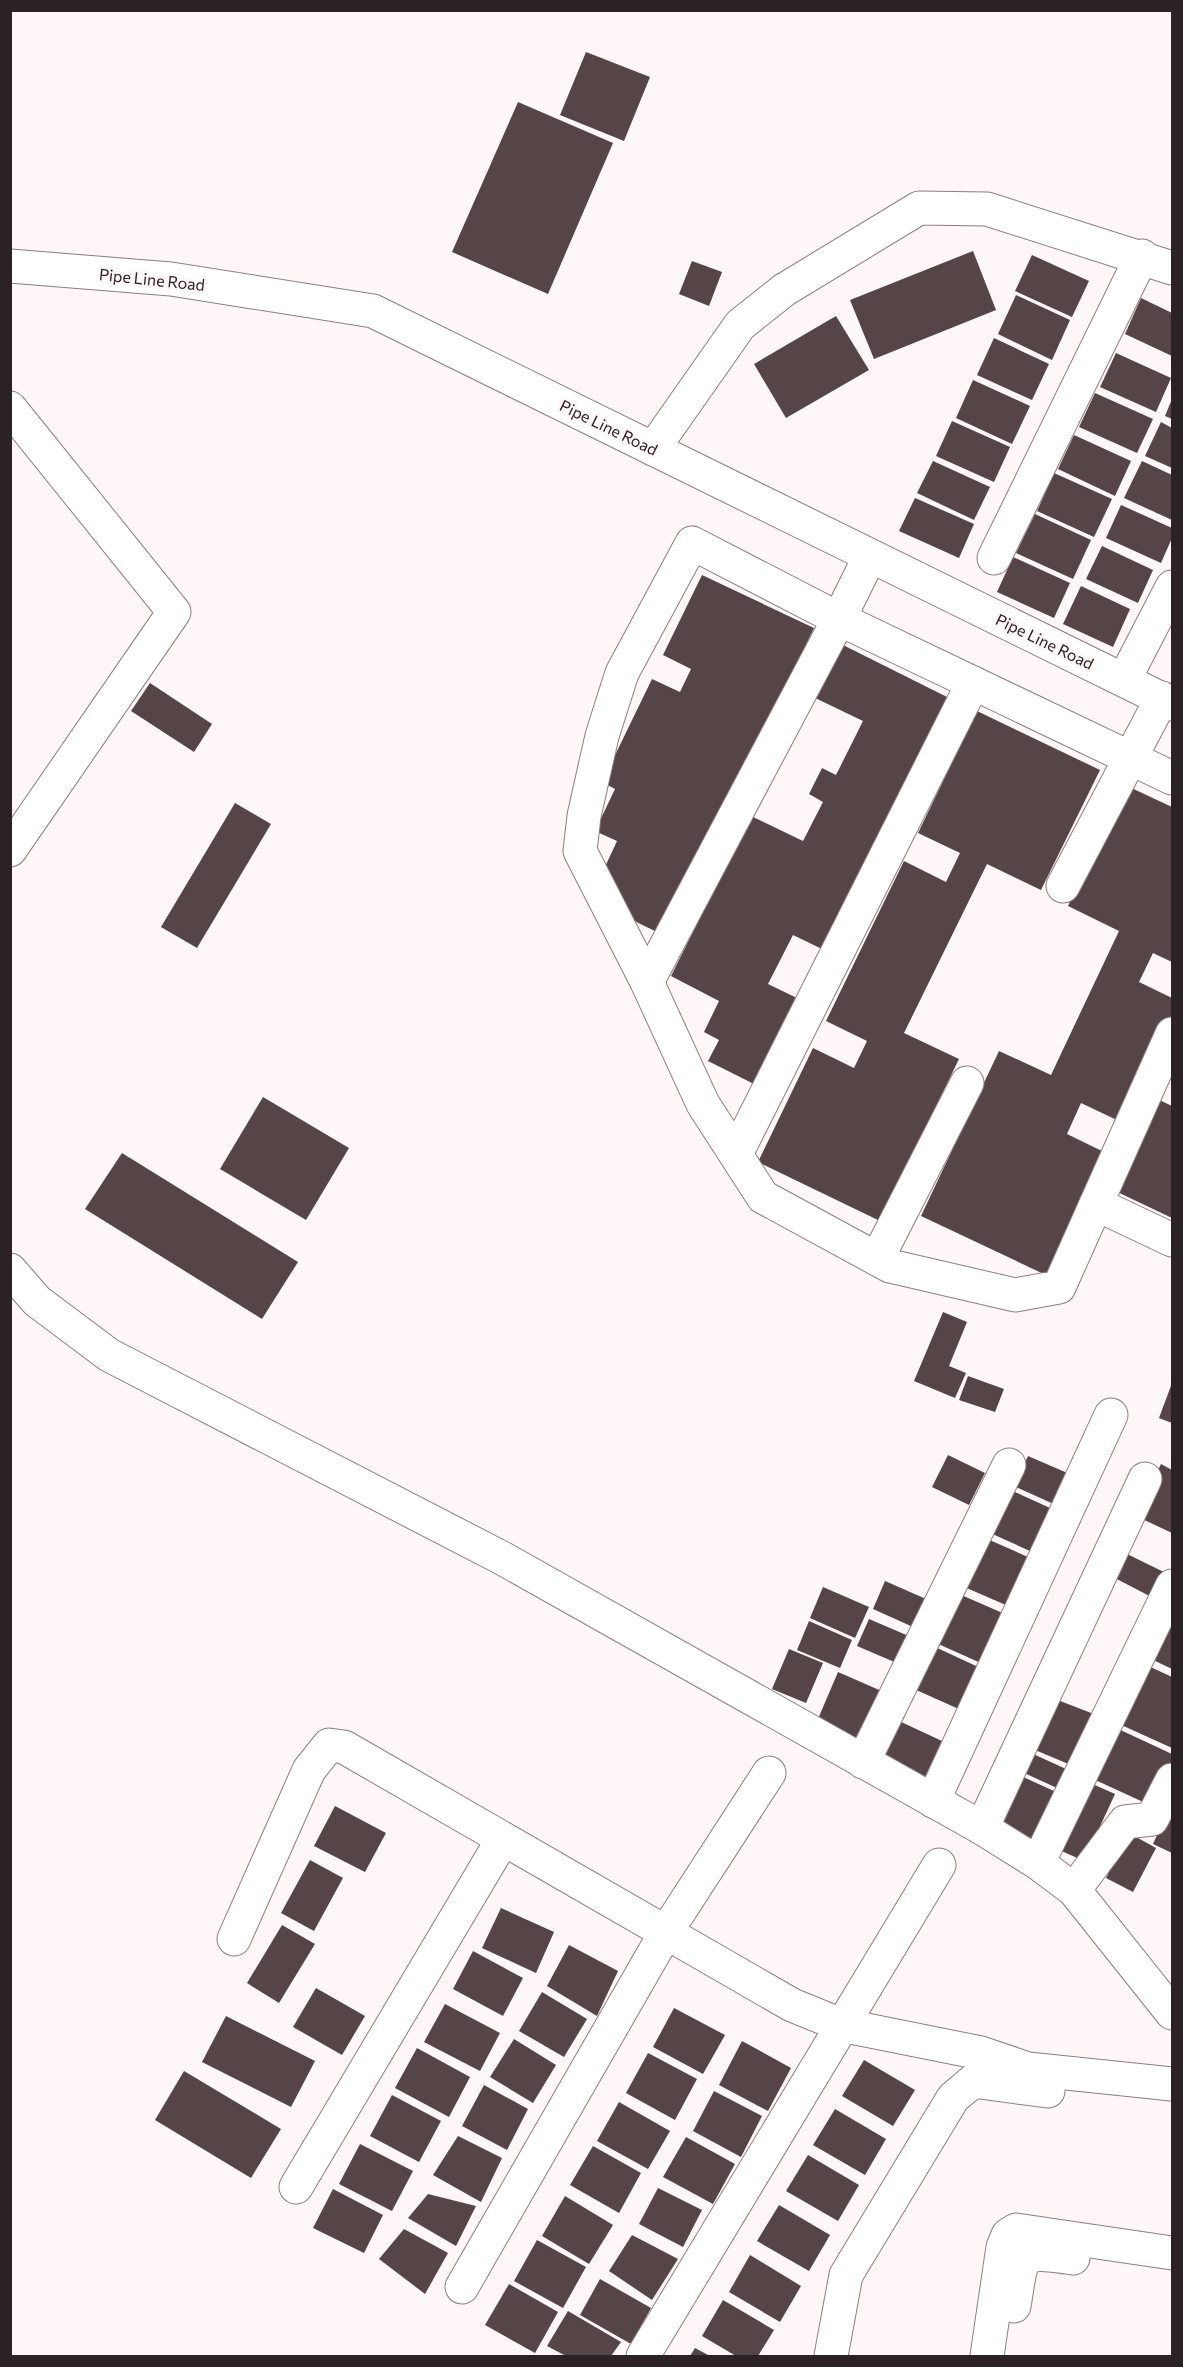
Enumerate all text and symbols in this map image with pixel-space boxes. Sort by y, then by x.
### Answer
street label: Pipe Line Road [98,264,206,294]
street label: Pipe Line Road [557,395,661,459]
street label: Pipe Line Road [993,609,1097,673]

